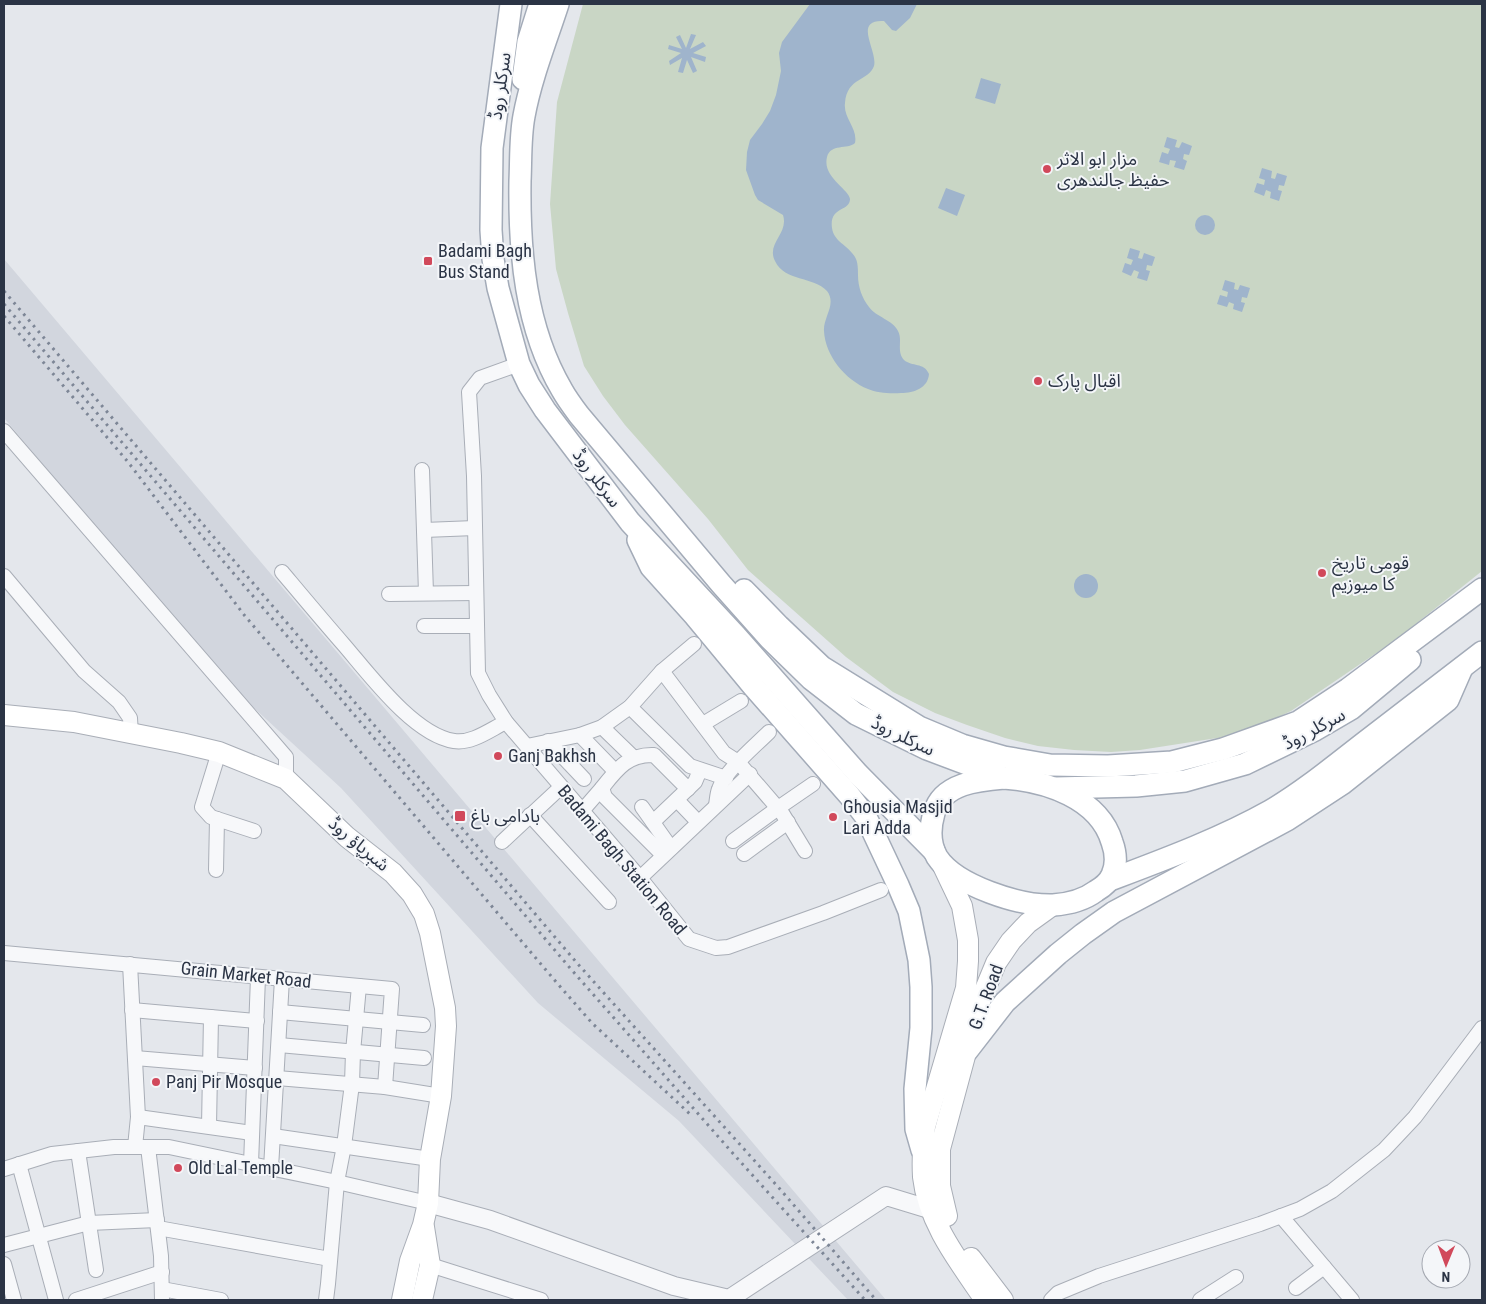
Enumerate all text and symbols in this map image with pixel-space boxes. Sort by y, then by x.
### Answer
street label: سرکلر روڈ [484,51,516,121]
place label: مزار ابو الاثر حفیظ جالندھری [1056,148,1170,191]
marker: مزار ابو الاثر حفیظ جالندھری [1041,163,1053,175]
place label: Badami Bagh Bus Stand [438,240,532,282]
marker: Badami Bagh Bus Stand [422,255,434,267]
place label: اقبال پارک [1048,370,1121,392]
marker: اقبال پارک [1032,375,1044,387]
street label: سرکلر روڈ [568,444,626,512]
place label: قومی تاریخ کا میوزیم [1332,552,1409,597]
marker: قومی تاریخ کا میوزیم [1316,567,1328,579]
street label: سرکلر روڈ [1279,703,1349,755]
street label: سرکلر روڈ [868,711,938,761]
place label: Ganj Bakhsh [508,745,596,766]
marker: Ganj Bakhsh [492,750,504,762]
street label: Badami Bagh Station Road [554,781,691,939]
place label: Ghousia Masjid Lari Adda [843,796,953,838]
place label: بادامی باغ [471,805,540,830]
marker: بادامی باغ [453,809,467,823]
marker: Ghousia Masjid Lari Adda [827,811,839,823]
street label: شېرپاؤ روڈ [323,812,394,877]
street label: Grain Market Road [180,957,312,992]
street label: G.T. Road [964,961,1007,1032]
place label: Panj Pir Mosque [166,1071,282,1092]
marker: Panj Pir Mosque [150,1076,162,1088]
place label: Old Lal Temple [188,1157,293,1178]
marker: Old Lal Temple [172,1162,184,1174]
north arrow [1421,1239,1471,1289]
text: N [1441,1269,1450,1285]

